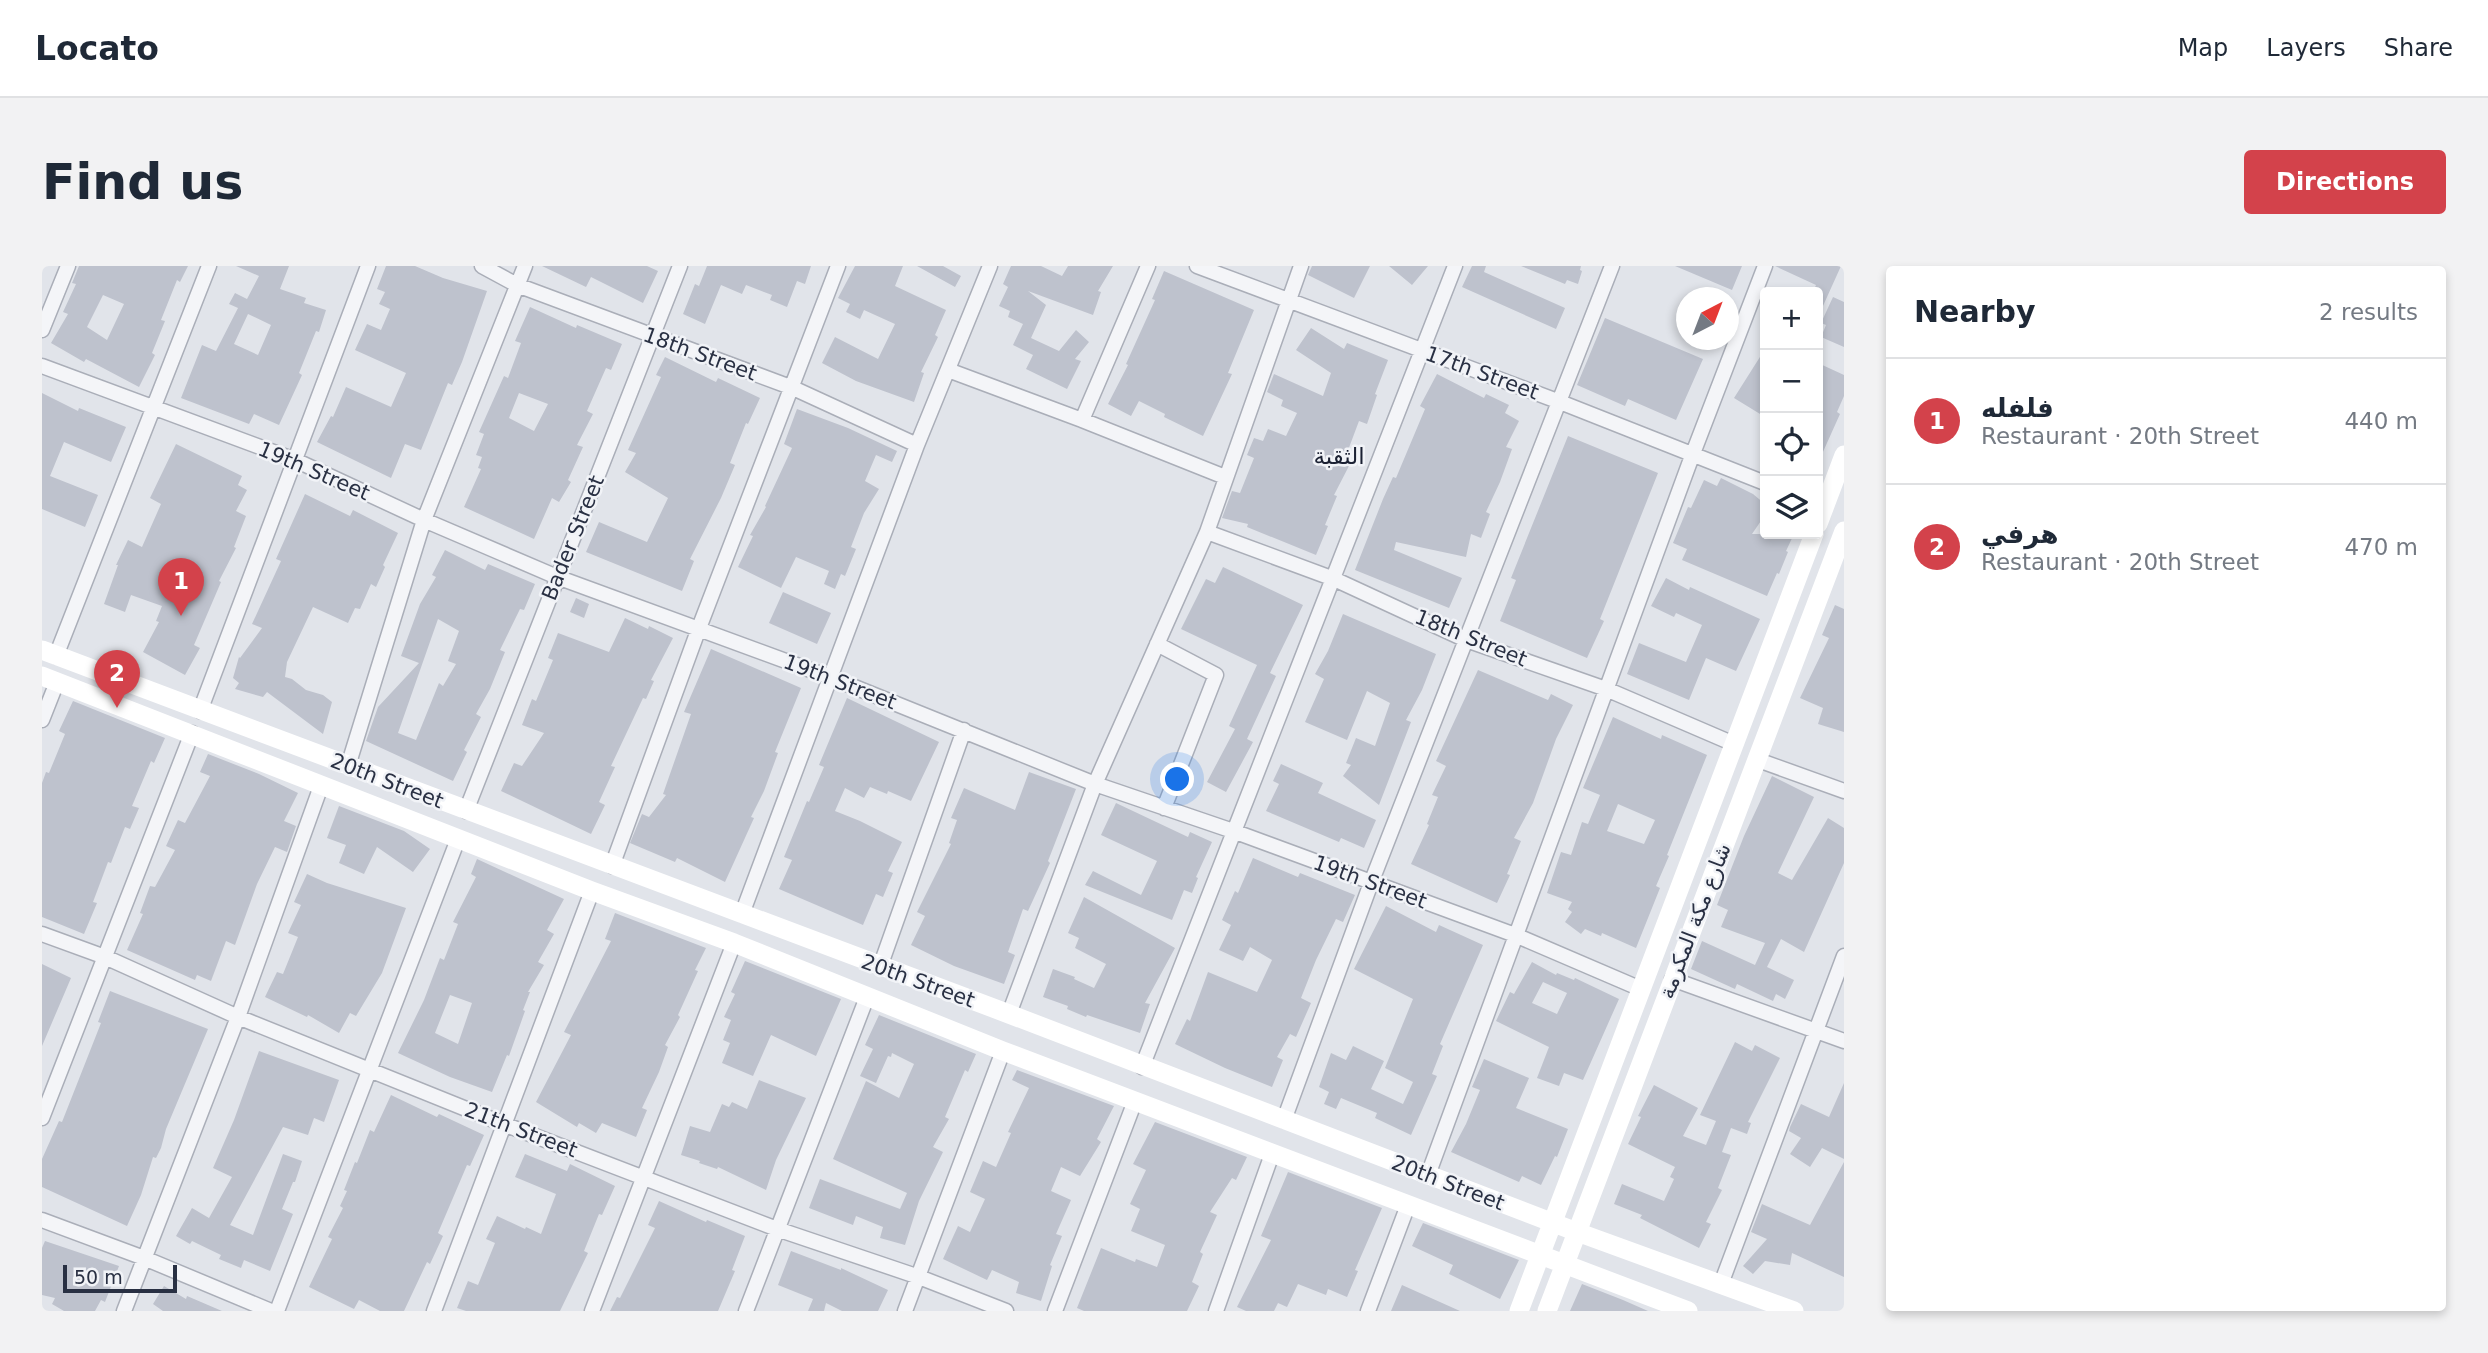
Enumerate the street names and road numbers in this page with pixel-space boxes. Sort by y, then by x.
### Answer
street label: 18th Street [640,322,760,386]
street label: 17th Street [1422,341,1542,405]
street label: 19th Street [255,437,373,505]
street label: Bader Street [537,472,609,604]
street label: 18th Street [1411,605,1531,671]
street label: 19th Street [780,650,900,714]
street label: 20th Street [327,749,447,813]
street label: شارع مكة المكرمة [1654,840,1736,1002]
street label: 19th Street [1310,850,1430,914]
street label: 20th Street [858,949,978,1013]
street label: 21th Street [461,1098,581,1162]
street label: 20th Street [1388,1151,1508,1215]

